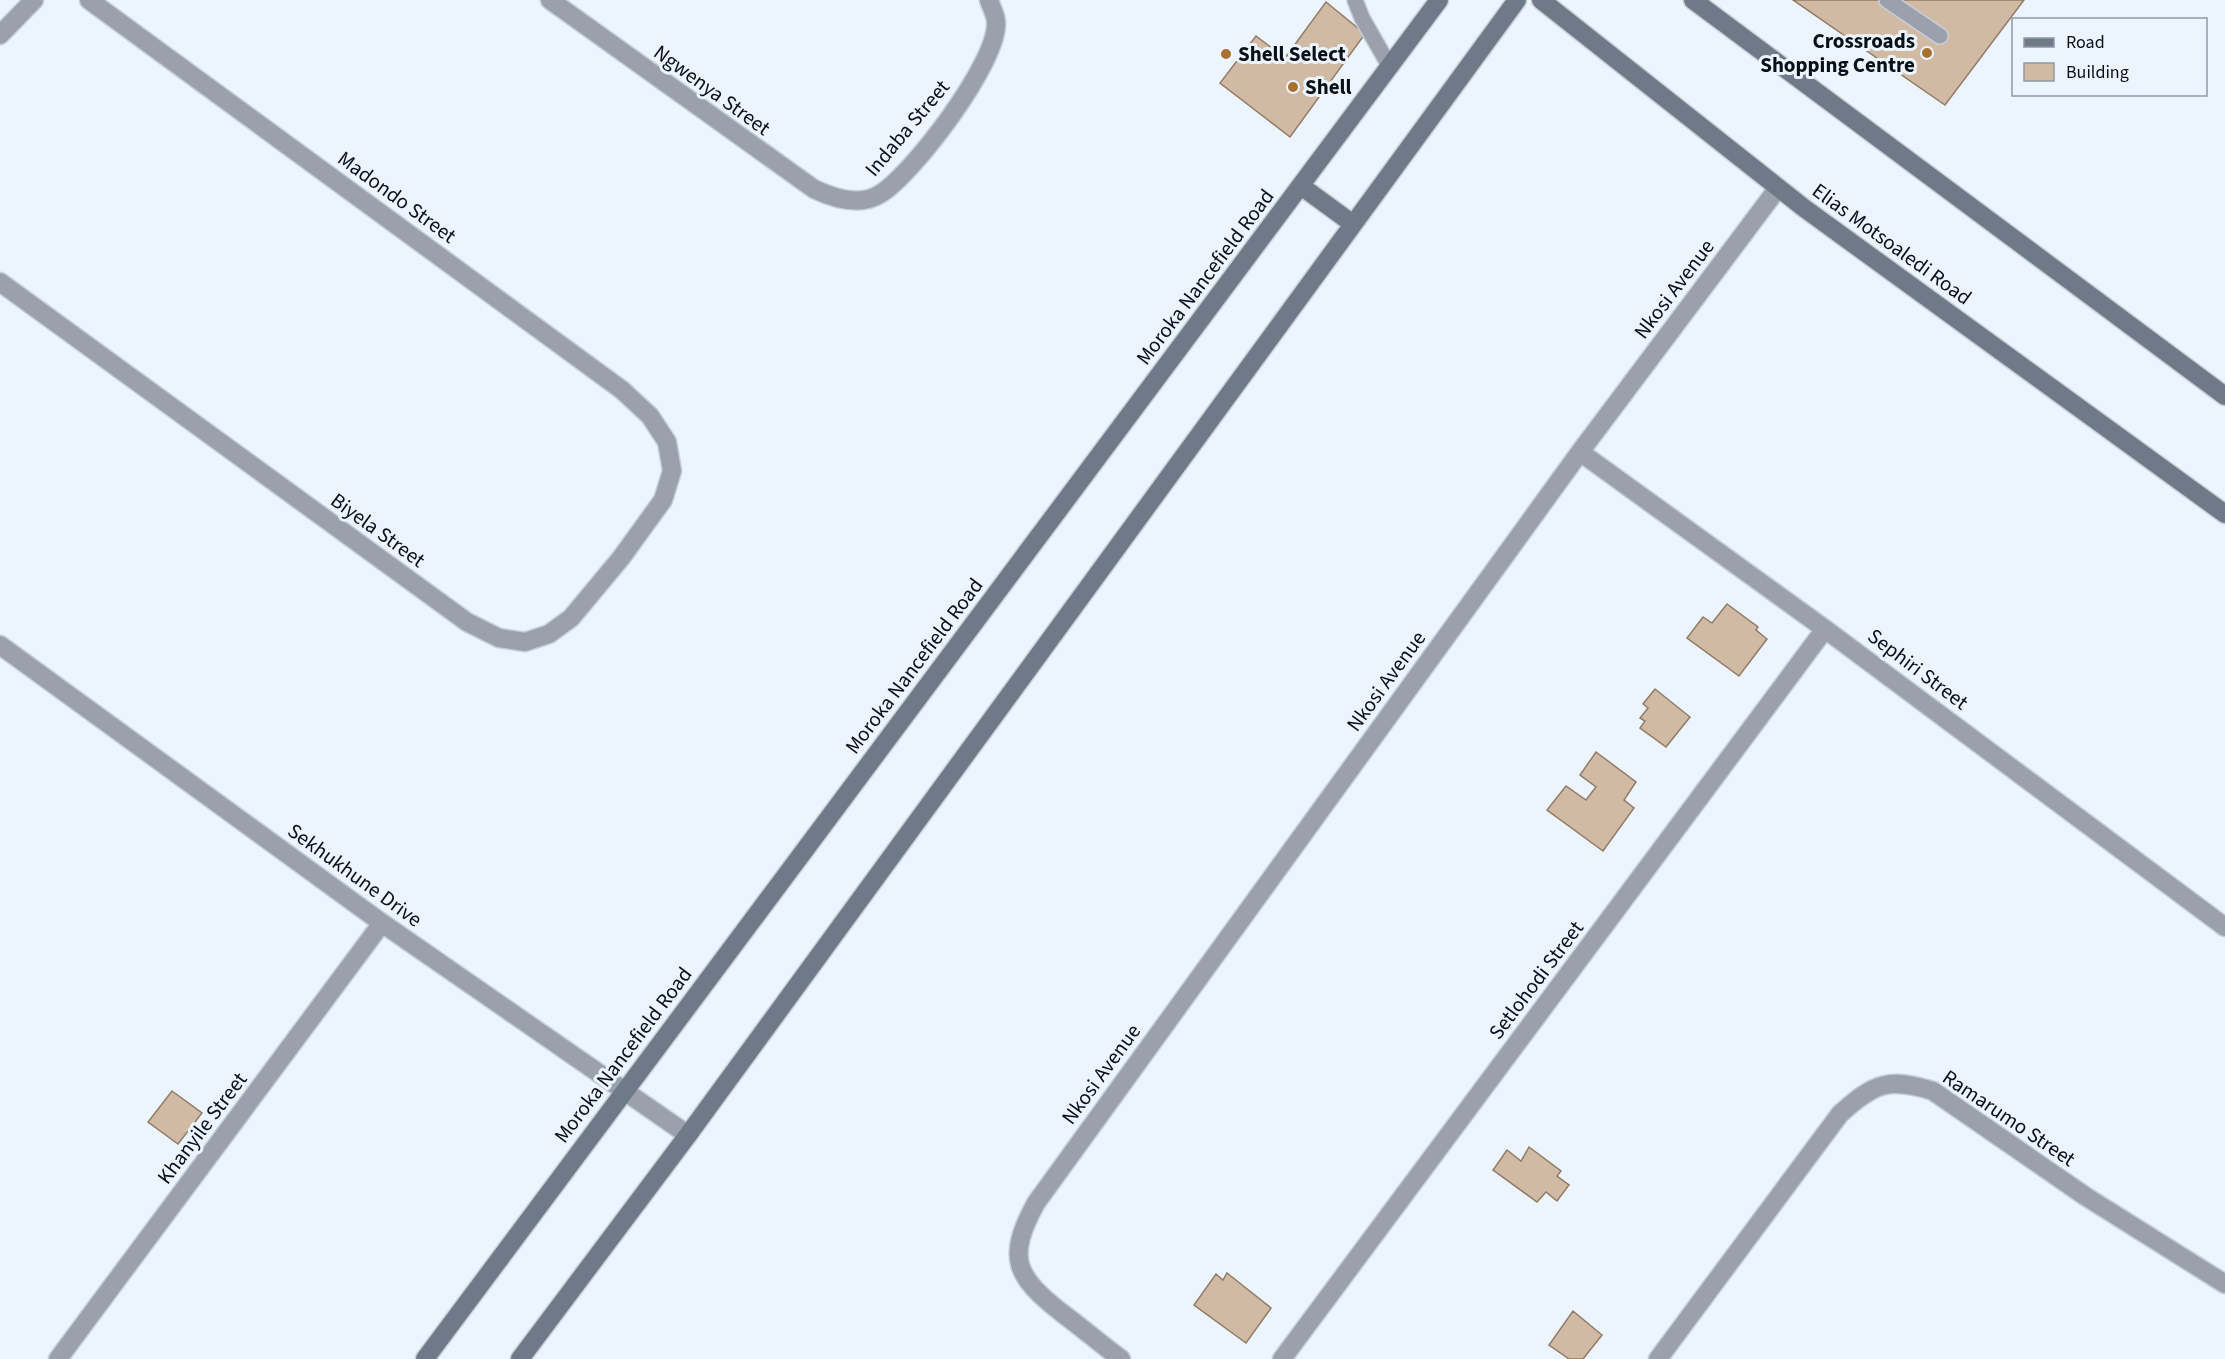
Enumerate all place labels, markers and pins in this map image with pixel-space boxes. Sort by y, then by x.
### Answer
place label: Crossroads Shopping Centre [1760,26,1915,80]
place label: Shell Select [1238,39,1346,69]
marker: Crossroads Shopping Centre [1920,46,1934,60]
marker: Shell Select [1219,47,1233,61]
place label: Shell [1305,72,1352,102]
marker: Shell [1286,80,1300,94]

